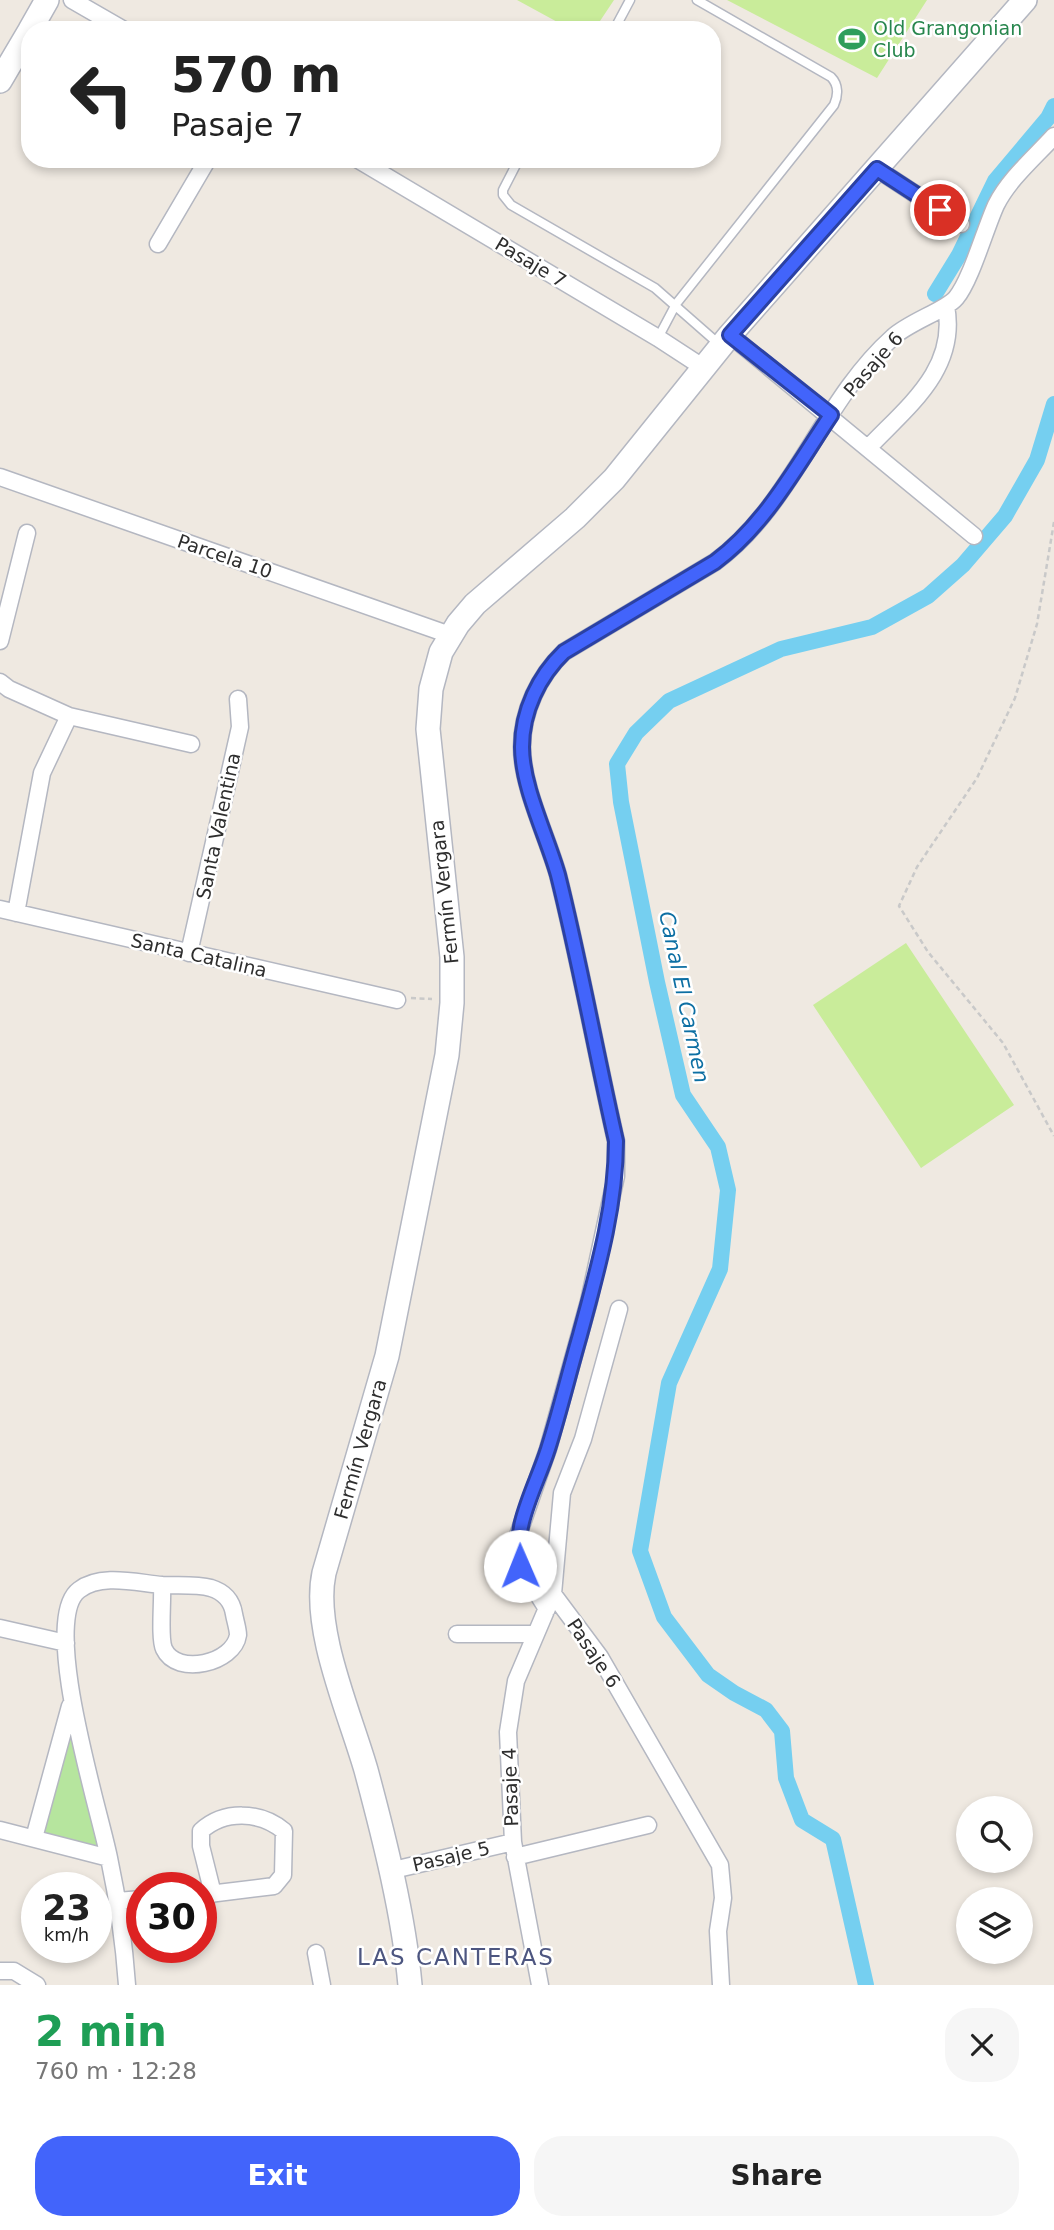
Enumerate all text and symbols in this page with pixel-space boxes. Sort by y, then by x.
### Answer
place label: Old Grangonian Club [873,17,1022,61]
sports icon: Old Grangonian Club [837,24,867,54]
text: 570 m [171,47,341,104]
icon: left [56,49,147,140]
text: Pasaje 7 [171,106,304,144]
pin [910,180,970,240]
icon: arrive [921,191,959,229]
street label: Pasaje 7 [492,232,570,292]
street label: Pasaje 6 [839,327,907,401]
street label: Parcela 10 [175,529,275,583]
street label: Santa Valentina [192,751,244,901]
street label: Fermín Vergara [425,819,463,965]
water label: Canal El Carmen [654,909,714,1085]
street label: Santa Catalina [129,929,269,981]
street label: Fermín Vergara [329,1376,391,1522]
position arrow [483,1529,557,1603]
street label: Pasaje 6 [563,1614,625,1692]
street label: Pasaje 4 [498,1747,522,1827]
map controls [956,1796,1033,1964]
button: search [956,1796,1033,1873]
street label: Pasaje 5 [410,1836,492,1876]
speed limit sign: 30 [126,1872,217,1963]
button: layers [956,1887,1033,1964]
text: 23 [42,1888,91,1928]
text: km/h [44,1924,89,1945]
district label: LAS CANTERAS [357,1944,555,1970]
text: 2 min [35,2007,167,2056]
button: close [945,2008,1019,2082]
text: 760 m · 12:28 [35,2058,197,2084]
button: Exit [35,2136,520,2216]
button: Share [534,2136,1019,2216]

